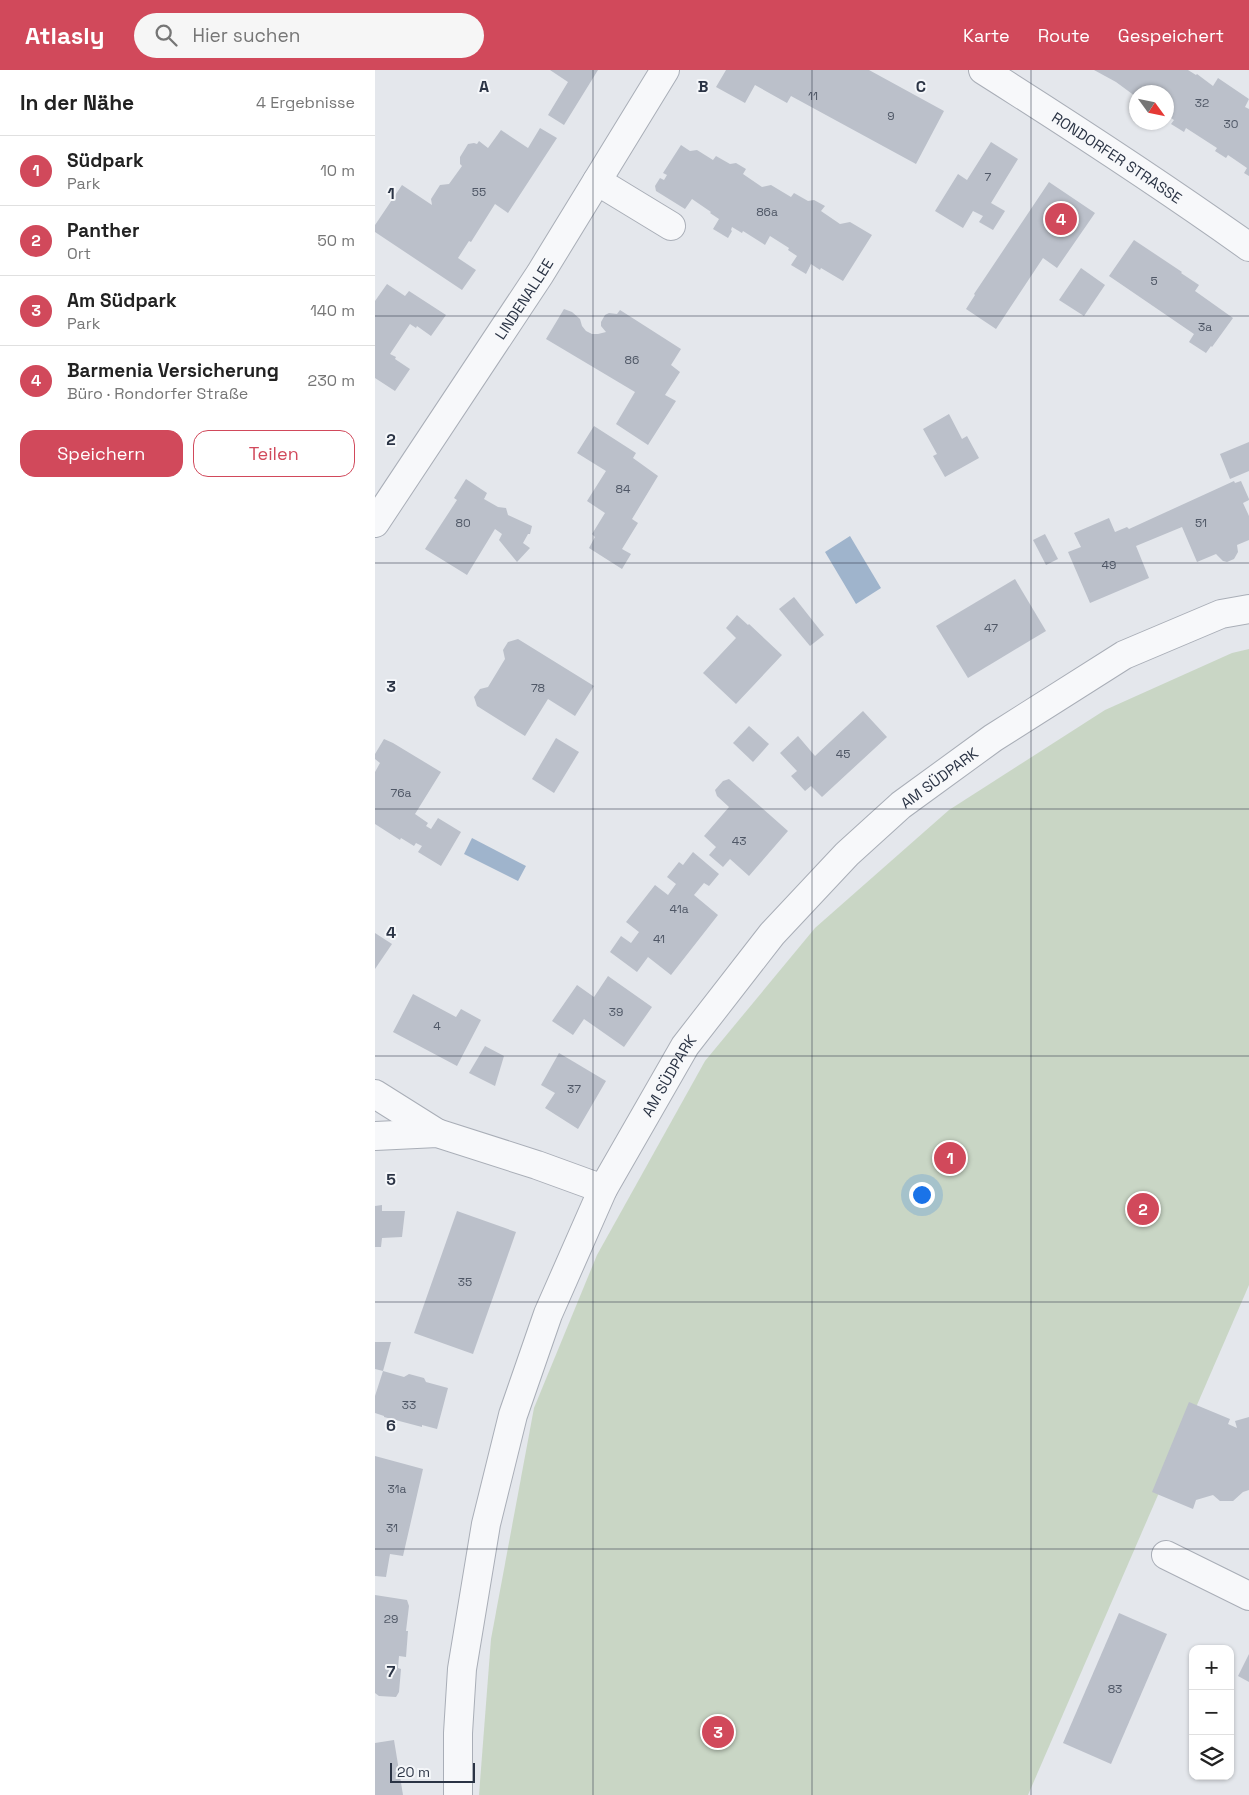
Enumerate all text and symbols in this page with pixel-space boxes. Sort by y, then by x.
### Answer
search box [134,13,484,58]
text: Atlasly [25,20,104,51]
icon: search [152,21,180,49]
text: Hier suchen [192,23,300,48]
text: Karte [963,24,1010,47]
text: Route [1038,24,1090,47]
text: Gespeichert [1118,24,1224,47]
text: A [479,76,489,97]
text: B [698,76,708,97]
text: C [916,76,926,97]
north arrow [1129,85,1174,130]
house number: 11 [808,88,818,104]
text: In der Nähe [20,89,134,116]
text: 4 Ergebnisse [256,92,355,113]
house number: 32 [1195,95,1209,111]
street label: RONDORFER STRASSE [1049,107,1186,207]
house number: 9 [887,108,895,124]
house number: 30 [1224,116,1238,132]
text: Südpark [67,148,144,173]
text: 1 [32,160,40,181]
text: 10 m [320,160,355,181]
house number: 7 [985,169,992,185]
text: Park [67,173,100,194]
text: 1 [387,183,395,204]
house number: 55 [472,184,486,200]
pin: 4 [1045,200,1077,238]
house number: 86a [756,204,778,220]
text: Panther [67,218,140,243]
text: 2 [31,230,41,251]
text: 50 m [317,230,355,251]
text: Ort [67,243,91,264]
street label: LINDENALLEE [490,255,557,343]
house number: 5 [1150,273,1158,289]
text: Am Südpark [67,288,177,313]
text: 3 [31,300,41,321]
text: 140 m [310,300,355,321]
text: Park [67,313,100,334]
house number: 3a [1198,319,1212,335]
house number: 86 [625,352,639,368]
text: Barmenia Versicherung [67,358,279,383]
text: 4 [31,370,41,391]
text: 230 m [308,370,355,391]
text: Büro · Rondorfer Straße [67,383,248,404]
text: 2 [386,429,396,450]
button: Speichern [20,430,183,477]
button: Teilen [193,430,355,477]
house number: 84 [616,481,631,497]
house number: 80 [455,515,471,531]
house number: 51 [1195,515,1207,531]
house number: 49 [1102,557,1116,573]
house number: 47 [984,620,998,636]
text: 3 [386,676,396,697]
house number: 78 [531,680,545,696]
street label: AM SÜDPARK [896,743,982,812]
house number: 45 [836,746,850,762]
house number: 76a [391,785,412,801]
house number: 43 [732,833,746,849]
house number: 41a [669,901,689,917]
text: 4 [386,922,396,943]
house number: 41 [653,931,665,947]
house number: 39 [609,1004,623,1020]
house number: 4 [433,1018,441,1034]
street label: AM SÜDPARK [637,1031,700,1120]
house number: 37 [567,1081,581,1097]
pin: 1 [934,1139,966,1177]
text: 5 [386,1169,396,1190]
your location [909,1182,935,1208]
pin: 2 [1127,1190,1159,1228]
house number: 35 [458,1274,472,1290]
house number: 33 [402,1397,416,1413]
text: 6 [386,1415,396,1436]
house number: 31a [388,1481,407,1497]
house number: 31 [386,1520,398,1536]
house number: 29 [384,1611,398,1627]
map controls [1189,1645,1234,1780]
button: + [1189,1645,1234,1690]
text: 7 [387,1661,396,1682]
house number: 83 [1108,1681,1122,1697]
button: − [1189,1690,1234,1735]
pin: 3 [702,1713,734,1751]
button: layers [1189,1735,1234,1780]
scale bar [390,1760,475,1783]
text: 20 m [397,1763,430,1781]

